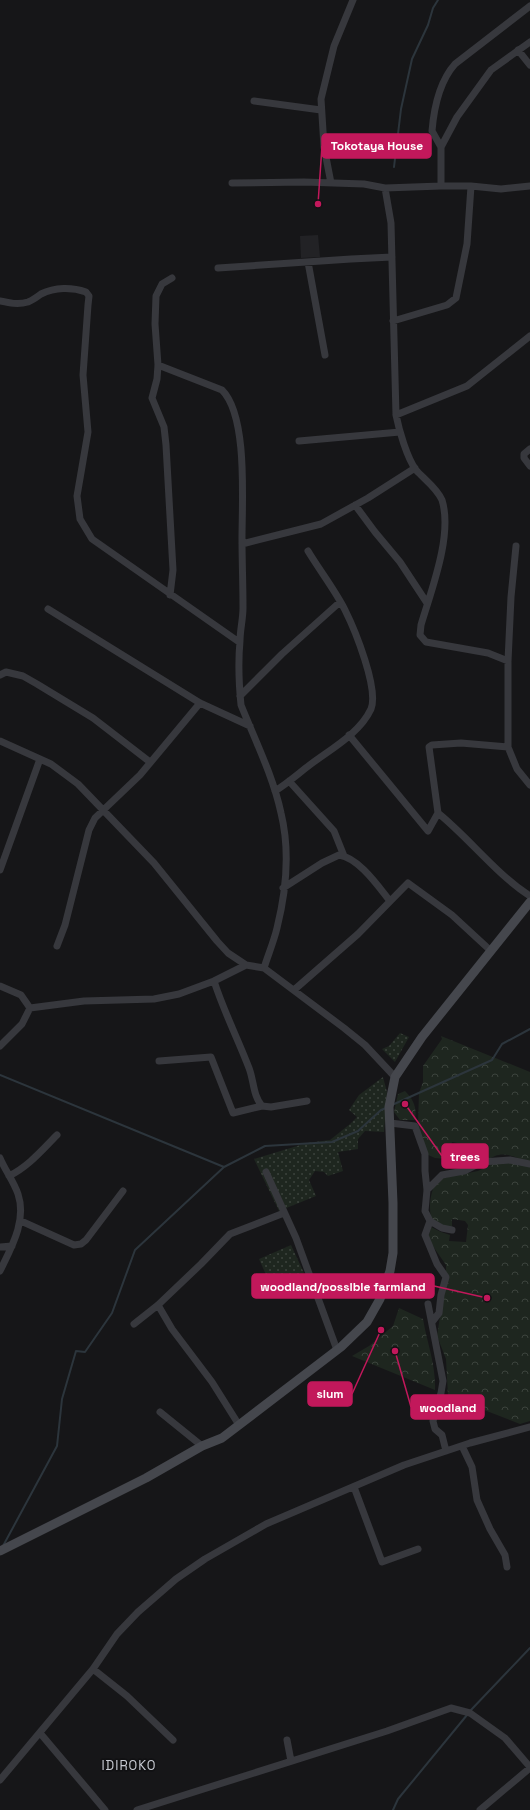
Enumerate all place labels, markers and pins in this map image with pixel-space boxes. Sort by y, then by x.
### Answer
callout: Tokotaya House [322,134,431,158]
callout: trees [442,1144,488,1168]
callout: woodland/possible farmland [252,1274,434,1298]
callout: slum [308,1382,352,1406]
callout: woodland [411,1395,484,1419]

